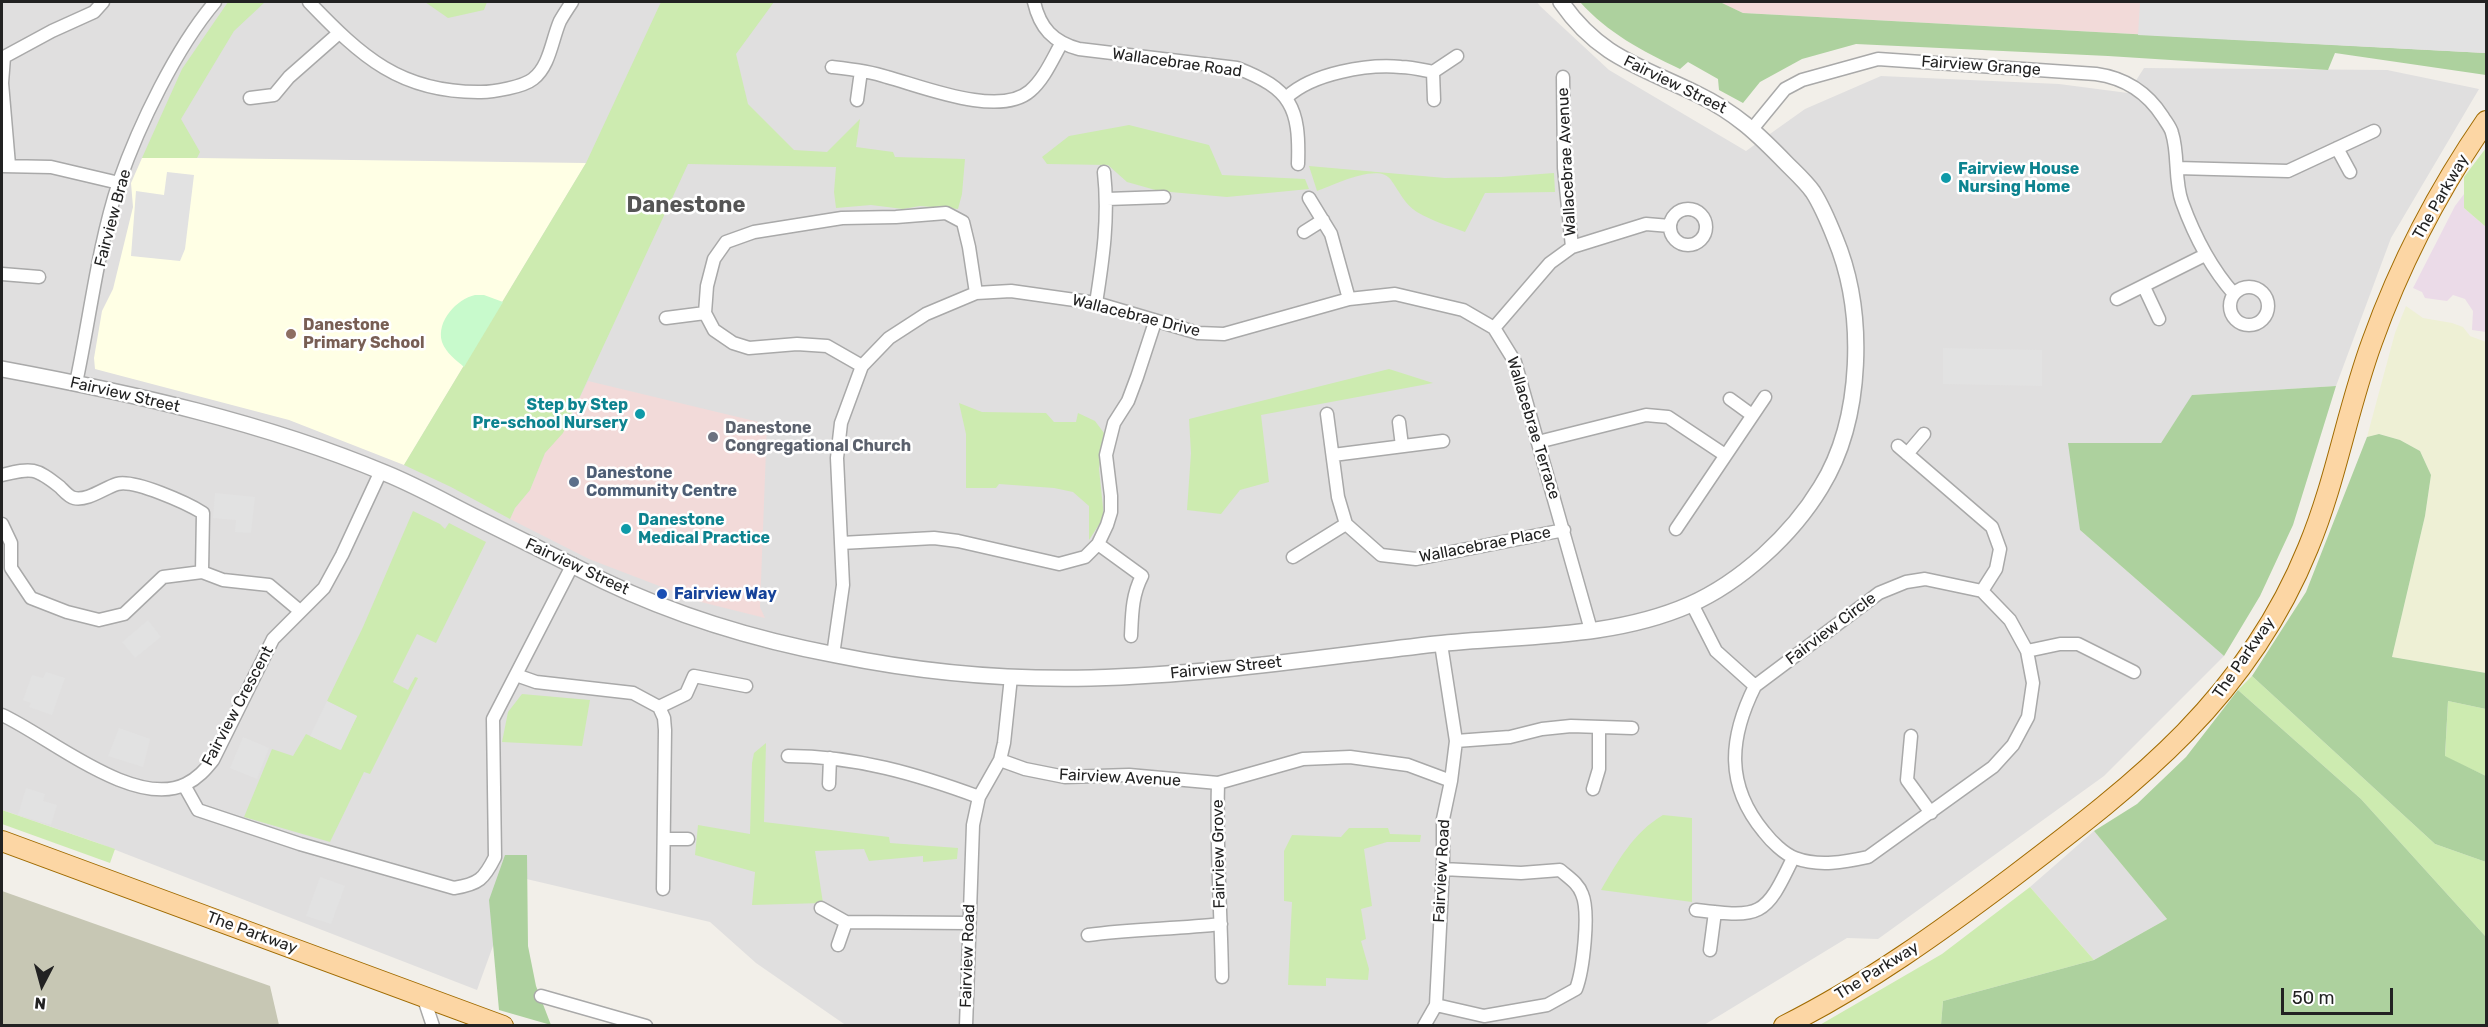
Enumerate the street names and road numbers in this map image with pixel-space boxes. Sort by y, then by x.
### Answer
street label: Wallacebrae Road [1111,44,1243,82]
street label: Fairview Street [1620,52,1730,118]
street label: Fairview Grange [1921,52,2041,80]
street label: Wallacebrae Avenue [1554,87,1580,237]
street label: The Parkway [2409,151,2473,243]
street label: Fairview Brae [91,167,135,269]
street label: Wallacebrae Drive [1070,291,1202,341]
street label: Wallacebrae Terrace [1502,354,1564,502]
street label: Fairview Street [68,373,182,417]
street label: Wallacebrae Place [1418,523,1552,567]
street label: Fairview Street [522,535,632,599]
street label: Fairview Circle [1782,589,1880,669]
street label: The Parkway [2209,614,2279,702]
street label: Fairview Crescent [198,643,278,769]
street label: Fairview Street [1169,653,1283,683]
street label: Fairview Avenue [1059,765,1181,791]
street label: Fairview Grove [1208,799,1230,909]
street label: Fairview Road [1430,819,1454,923]
street label: Fairview Road [957,904,979,1008]
street label: The Parkway [204,908,300,958]
street label: The Parkway [1832,938,1922,1004]

